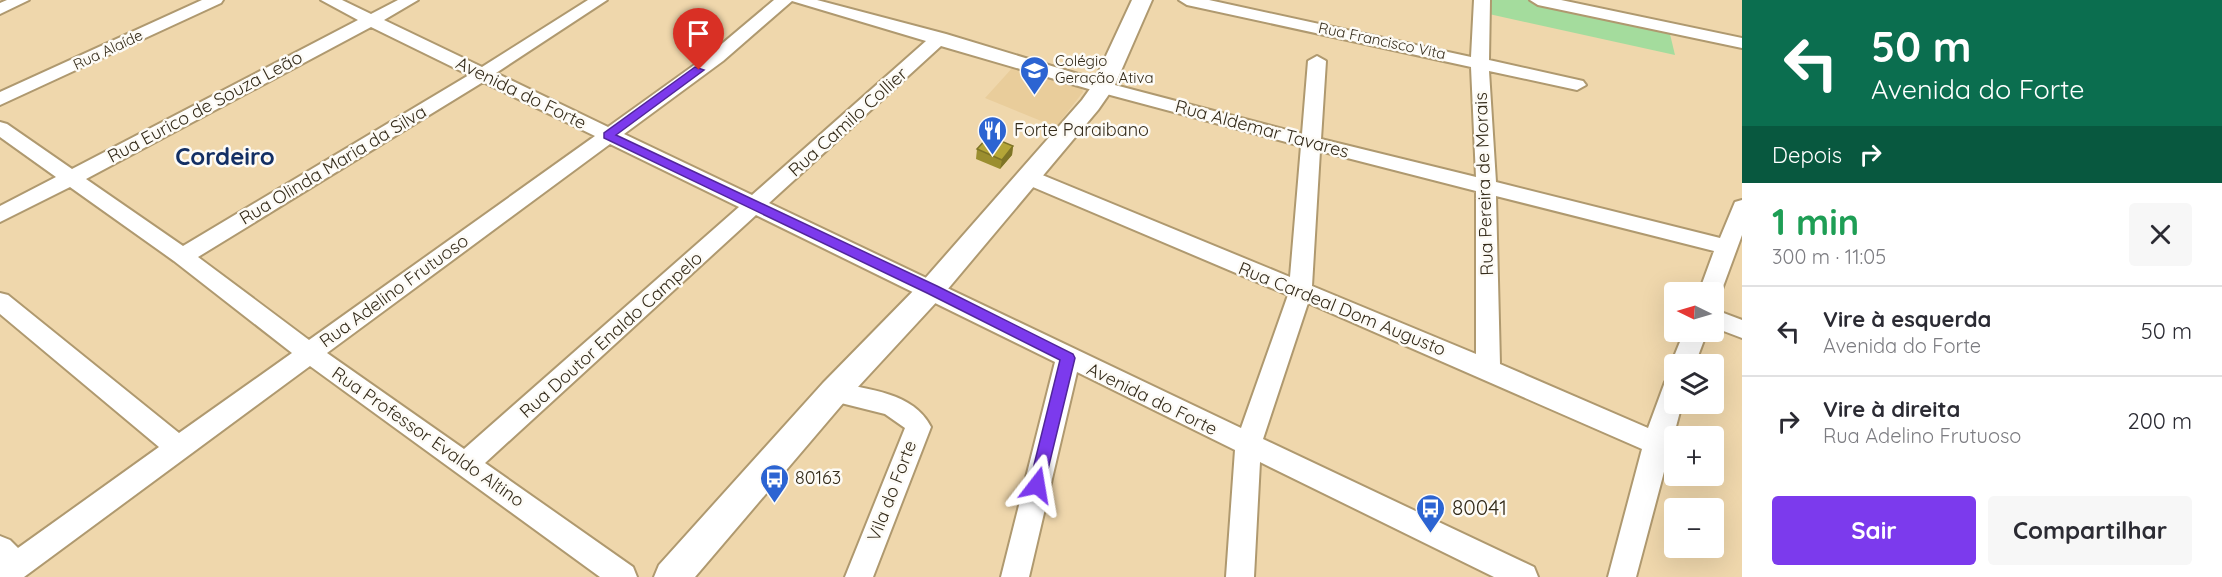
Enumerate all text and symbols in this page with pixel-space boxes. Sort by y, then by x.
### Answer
pin [673,8,724,70]
icon: arrive [682,17,715,50]
street label: Rua Francisco Vita [1317,18,1447,63]
text: 50 m [1871,20,1971,73]
icon: left [1772,24,1850,102]
street label: Rua Alaíde [70,25,146,74]
street label: Rua Eurico de Souza Leão [103,45,306,168]
street label: Avenida do Forte [452,51,590,134]
place label: Colégio Geração Ativa [1055,51,1154,87]
school or university icon: Colégio Geração Ativa [1018,54,1050,96]
street label: Rua Camilo Collier [783,62,912,181]
text: Avenida do Forte [1871,72,2085,106]
street label: Rua Pereira de Morais [1469,92,1498,276]
street label: Rua Aldemar Tavares [1173,94,1352,163]
street label: Rua Olinda Maria da Silva [235,100,430,230]
restaurant icon: Forte Paraibano [977,114,1009,156]
place label: Forte Paraibano [1014,118,1149,141]
icon: right [1854,138,1887,171]
district label: Cordeiro [175,141,275,171]
text: Depois [1772,141,1842,169]
text: 1 min [1772,199,1859,244]
button: close [2129,203,2192,266]
street label: Rua Adelino Frutuoso [315,229,473,352]
text: 300 m · 11:05 [1772,244,1886,269]
street label: Rua Doutor Enaldo Campelo [515,246,707,423]
street label: Rua Cardeal Dom Augusto [1235,256,1449,361]
north arrow [1664,282,1724,342]
map controls [1664,282,1724,558]
text: Vire à esquerda [1823,305,1991,333]
icon: left [1772,315,1805,348]
text: 50 m [2141,317,2192,345]
text: Avenida do Forte [1823,333,1981,358]
button: layers [1664,354,1724,414]
street label: Avenida do Forte [1083,357,1221,440]
street label: Rua Professor Evaldo Altino [328,361,529,512]
text: Vire à direita [1823,395,1960,423]
icon: right [1772,405,1805,438]
text: 200 m [2128,407,2192,435]
text: Rua Adelino Frutuoso [1823,423,2021,448]
button: + [1664,426,1724,486]
street label: Vila do Forte [862,437,921,545]
position arrow [1005,453,1069,517]
bus stop icon: 80163 [758,462,790,504]
place label: 80163 [795,466,841,489]
bus stop icon: 80041 [1415,492,1447,534]
place label: 80041 [1452,494,1507,520]
button: Sair [1772,496,1976,565]
button: Compartilhar [1988,496,2192,565]
button: − [1664,498,1724,558]

